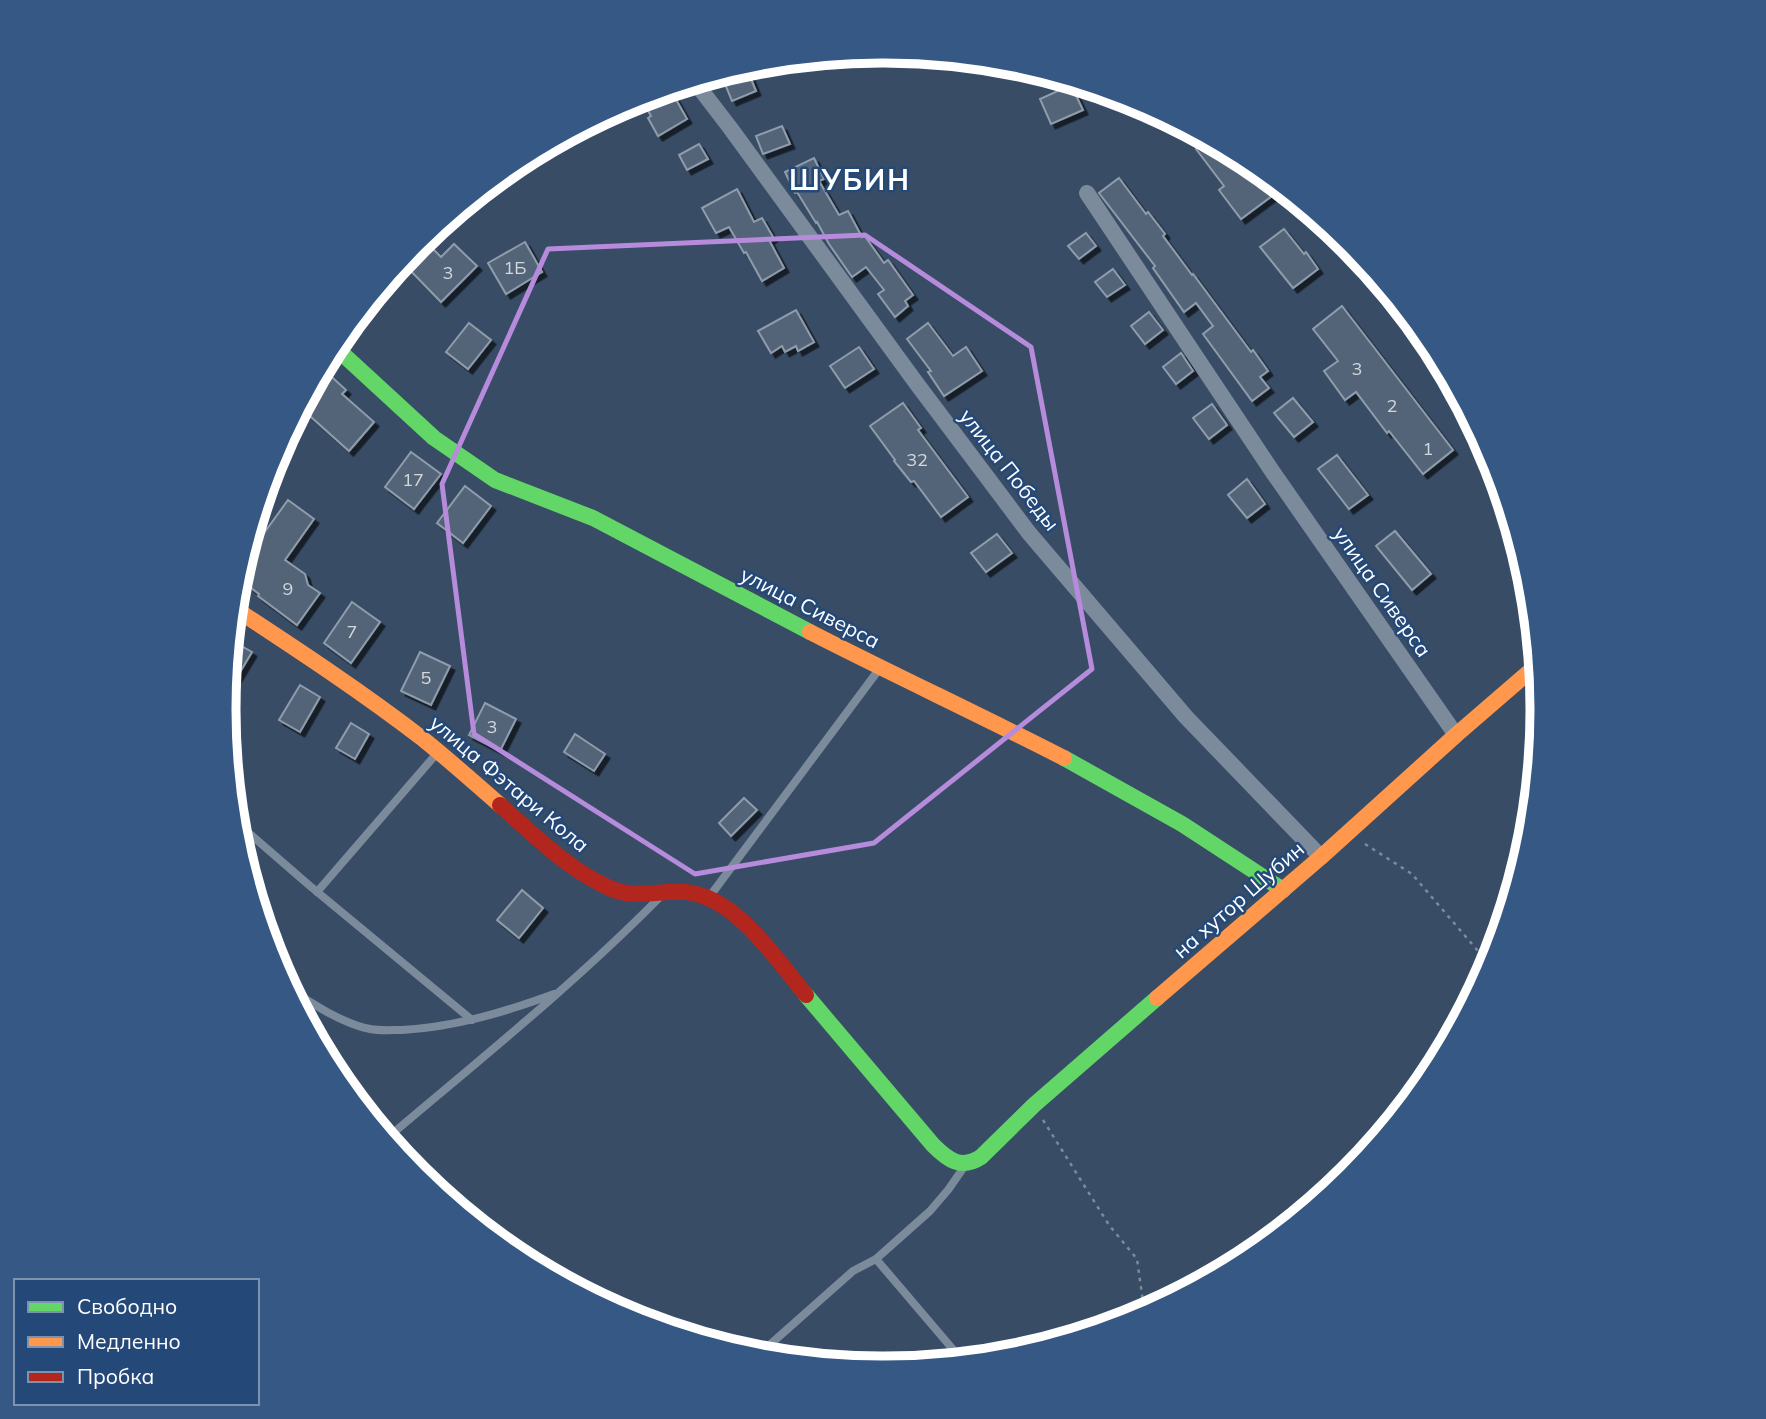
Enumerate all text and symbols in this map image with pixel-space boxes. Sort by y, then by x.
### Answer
district label: ШУБИН [789,162,911,197]
house number: 1Б [504,256,527,279]
house number: 3 [443,261,453,284]
house number: 3 [1352,357,1362,380]
house number: 2 [1387,394,1397,417]
street label: улица Победы [954,403,1065,535]
house number: 1 [1423,437,1433,460]
house number: 32 [906,448,928,471]
house number: 17 [402,468,424,491]
street label: улица Сиверса [1328,521,1437,662]
street label: улица Сиверса [736,561,885,653]
house number: 9 [283,577,293,600]
house number: 7 [347,620,357,643]
house number: 5 [421,666,432,689]
street label: улица Фэтари Кола [425,709,595,857]
house number: 3 [487,715,497,738]
street label: на хутор Шубин [1168,835,1309,963]
legend [14,1279,259,1405]
text: Свободно [77,1293,177,1319]
text: Медленно [77,1328,181,1354]
text: Пробка [77,1363,154,1389]

